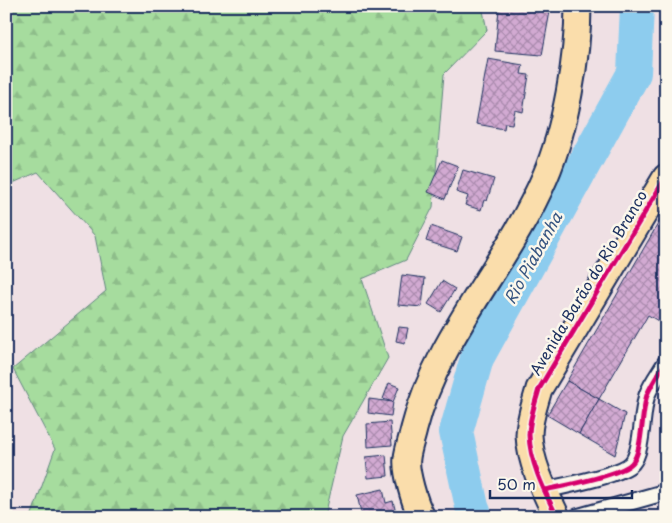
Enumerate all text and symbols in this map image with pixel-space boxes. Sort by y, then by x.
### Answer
street label: Avenida Barão do Rio Branco [523,185,652,379]
water label: Rio Piabanha [497,207,568,308]
scale bar [490,468,632,500]
text: 50 m [497,472,536,495]

